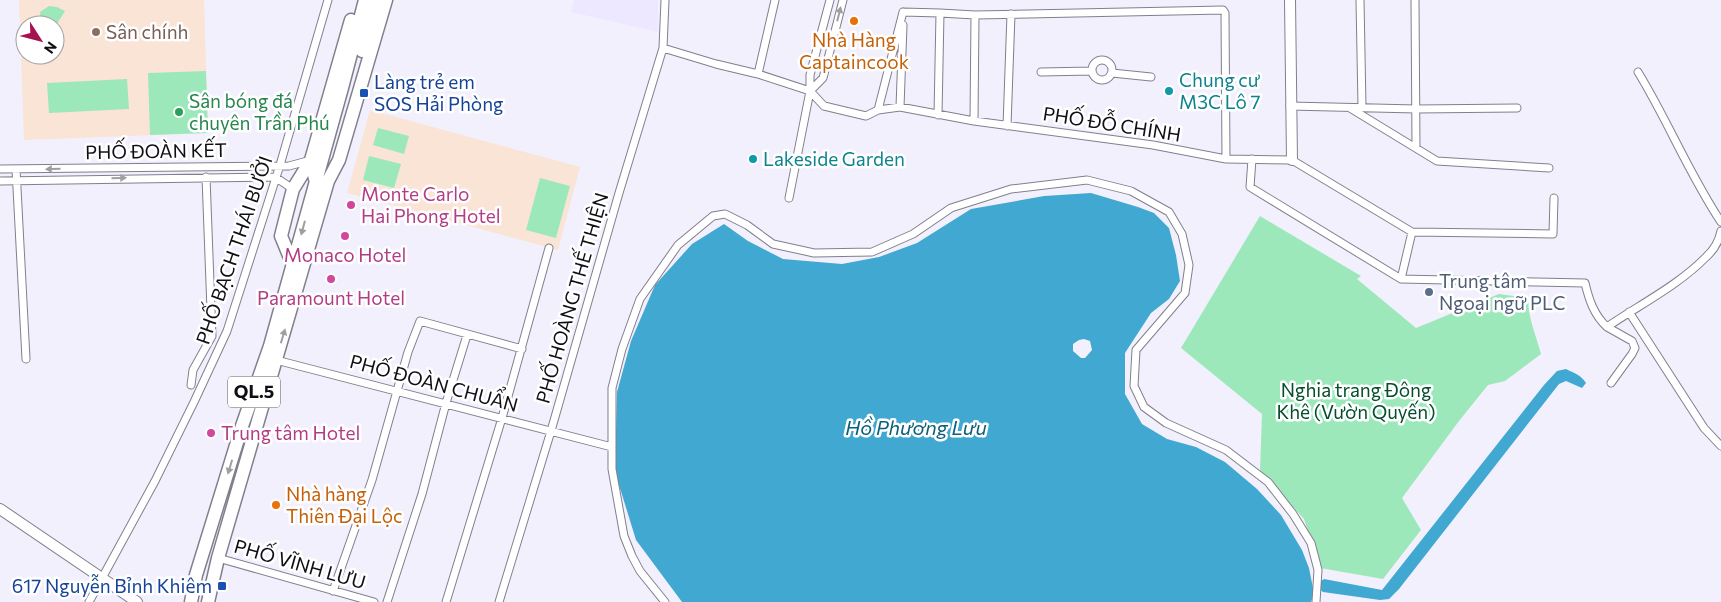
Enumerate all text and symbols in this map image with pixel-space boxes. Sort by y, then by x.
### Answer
one-way arrow [835,7,843,22]
north arrow [15,15,65,65]
marker: Nhà Hàng Captaincook [848,15,860,27]
place label: Sân chính [106,20,188,43]
marker: Sân chính [90,26,102,38]
place label: Nhà Hàng Captaincook [799,28,909,73]
text: N [41,39,61,57]
place label: Chung cư M3C Lô 7 [1179,68,1261,113]
place label: Làng trẻ em SOS Hải Phòng [374,70,503,115]
marker: Chung cư M3C Lô 7 [1163,85,1175,97]
marker: Làng trẻ em SOS Hải Phòng [358,87,370,99]
place label: Sân bóng đá chuyên Trần Phú [189,89,330,134]
street label: PHỐ ĐỖ CHÍNH [1041,97,1183,146]
marker: Sân bóng đá chuyên Trần Phú [173,106,185,118]
street label: PHỐ ĐOÀN KẾT [85,135,227,163]
place label: Lakeside Garden [763,147,905,170]
street label: PHỐ BẠCH THÁI BƯỞI [188,152,277,347]
marker: Lakeside Garden [747,153,759,165]
one-way arrow [45,165,61,173]
one-way arrow [111,174,127,182]
place label: Monte Carlo Hai Phong Hotel [361,182,501,227]
street label: PHỐ HOÀNG THẾ THIỆN [528,189,613,406]
marker: Monte Carlo Hai Phong Hotel [345,199,357,211]
one-way arrow [298,221,306,236]
marker: Monaco Hotel [339,230,351,242]
place label: Monaco Hotel [284,243,406,266]
place label: Trung tâm Ngoại ngữ PLC [1439,269,1566,314]
marker: Paramount Hotel [325,273,337,285]
place label: Paramount Hotel [257,286,405,309]
marker: Trung tâm Ngoại ngữ PLC [1423,286,1435,298]
one-way arrow [280,329,288,344]
street label: PHỐ ĐOÀN CHUẨN [347,346,522,416]
road number: QL.5 [228,377,280,408]
park label: Nghia trang Đông Khê (Vườn Quyến) [1276,378,1436,423]
water label: Hồ Phương Lưu [845,415,987,439]
place label: Trung tâm Hotel [221,421,360,444]
marker: Trung tâm Hotel [205,427,217,439]
one-way arrow [225,460,233,475]
place label: Nhà hàng Thiên Đại Lộc [286,482,403,527]
marker: Nhà hàng Thiên Đại Lộc [270,499,282,511]
street label: PHỐ VĨNH LƯU [232,531,369,593]
place label: 617 Nguyễn Bỉnh Khiêm [12,574,212,597]
marker: 617 Nguyễn Bỉnh Khiêm [216,580,228,592]

